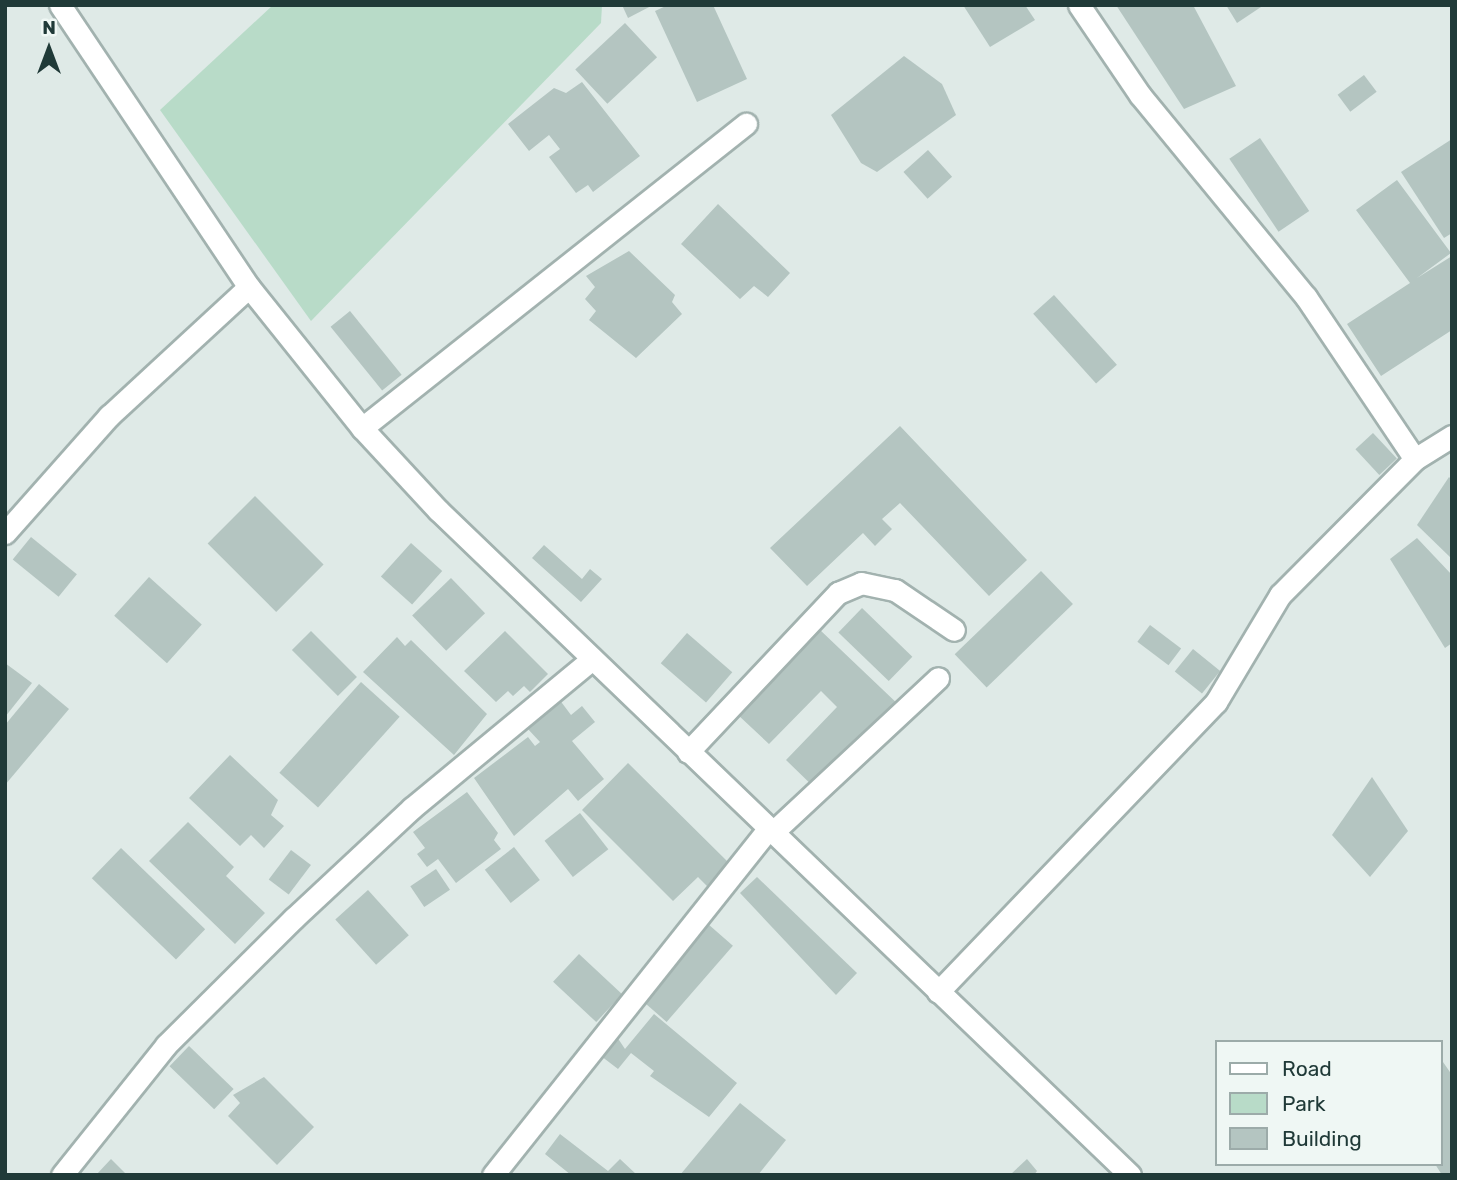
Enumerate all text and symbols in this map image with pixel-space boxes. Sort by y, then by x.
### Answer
north arrow [14,14,84,84]
text: N [42,16,56,39]
legend [1216,1040,1443,1166]
text: Road [1282,1056,1332,1081]
text: Park [1282,1091,1326,1116]
text: Building [1282,1126,1362,1151]

